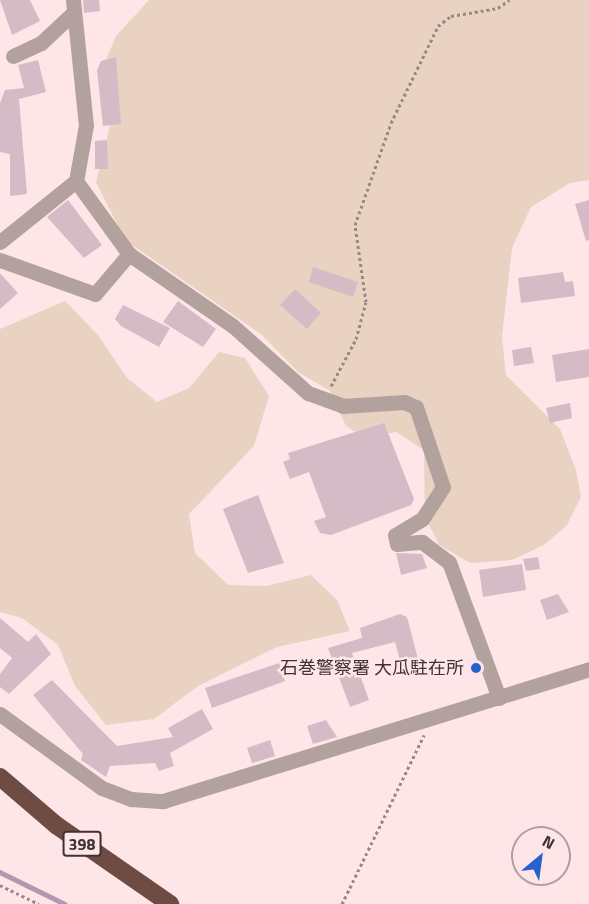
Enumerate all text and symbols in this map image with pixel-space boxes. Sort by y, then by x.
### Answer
place label: 石巻警察署 大瓜駐在所 [280,657,464,679]
marker: 石巻警察署 大瓜駐在所 [469,661,483,675]
north arrow [511,826,571,886]
text: N [538,829,559,855]
road number: 398 [62,831,101,857]

